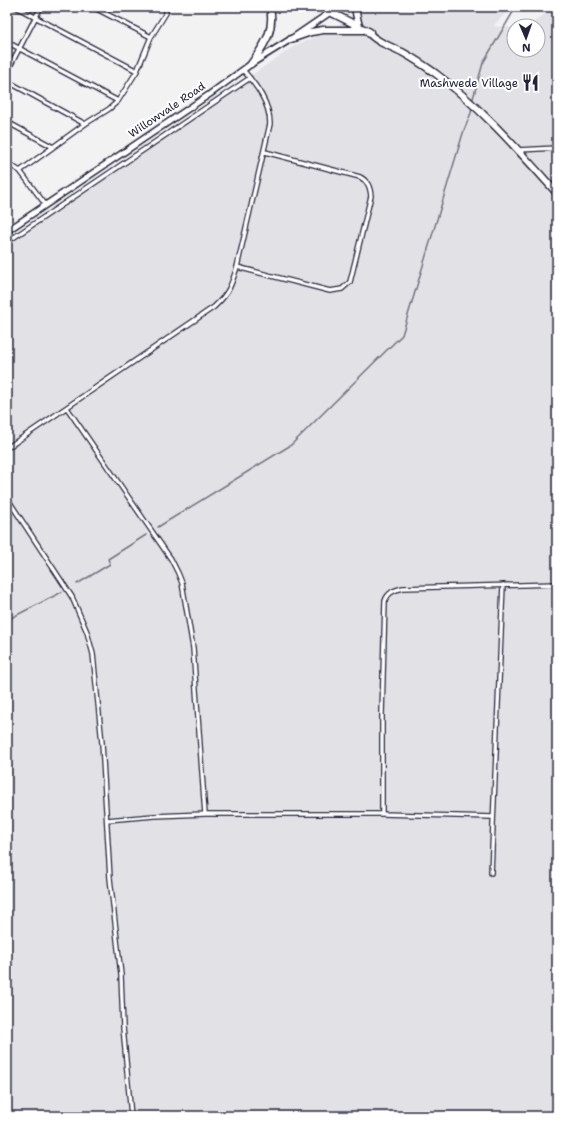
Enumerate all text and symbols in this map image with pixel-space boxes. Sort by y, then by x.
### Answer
north arrow [506,18,546,58]
text: N [521,40,531,55]
restaurant icon: Mashwede Village [521,73,541,93]
place label: Mashwede Village [420,76,518,91]
street label: Willowvale Road [126,79,208,141]

